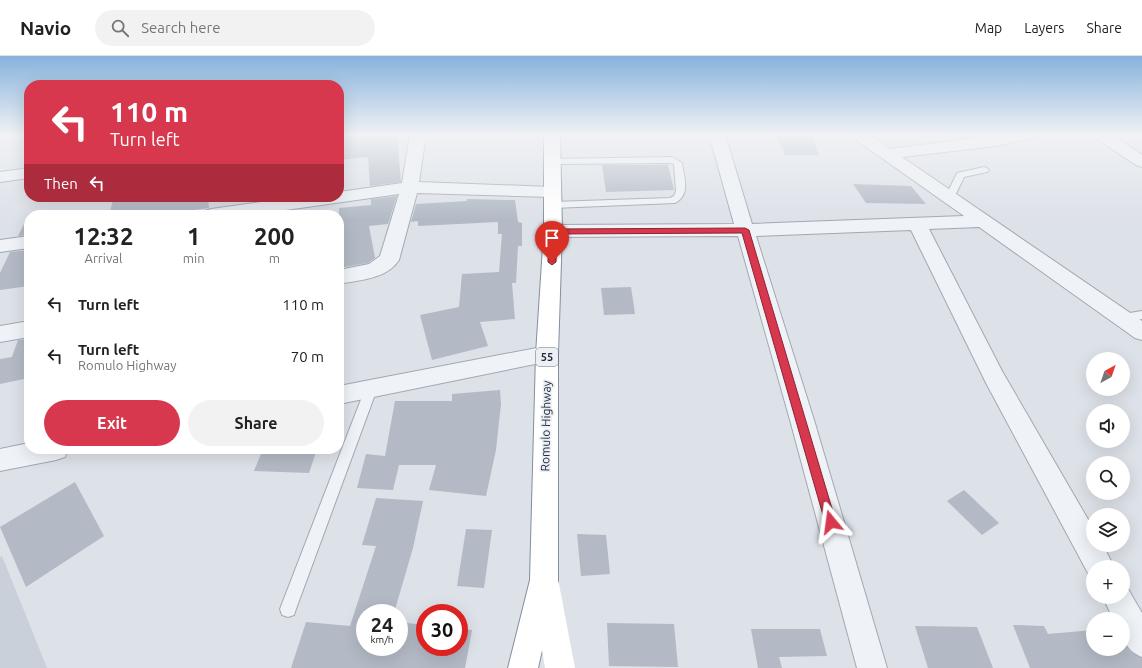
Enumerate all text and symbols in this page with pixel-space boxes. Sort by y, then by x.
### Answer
search box [95,10,375,46]
text: Navio [20,17,71,39]
icon: search [109,17,131,39]
text: Search here [141,19,220,36]
text: Map [975,20,1002,36]
text: Layers [1024,20,1064,36]
text: Share [1086,20,1122,36]
icon: left [44,96,96,148]
text: 110 m [110,96,188,127]
text: Turn left [110,129,180,149]
icon: left [86,172,108,194]
text: Then [44,175,78,192]
pin [535,221,569,262]
text: 12:32 [73,223,133,250]
text: 1 [187,223,200,250]
text: 200 [254,223,295,250]
icon: arrive [541,227,563,249]
text: Arrival [84,251,122,265]
text: min [183,251,205,265]
text: m [269,251,280,265]
icon: left [44,293,66,315]
text: Turn left [78,296,139,313]
text: 110 m [282,296,324,313]
text: Turn left [78,341,139,358]
icon: left [44,345,66,367]
text: 70 m [291,348,324,365]
road number: 55 [536,348,558,366]
north arrow [1086,352,1130,396]
map controls [1086,352,1130,656]
text: Romulo Highway [78,358,176,372]
street label: Romulo Highway [538,380,553,472]
button: Exit [44,400,180,446]
button: Share [188,400,324,446]
button: sound [1086,404,1130,448]
button: search [1086,456,1130,500]
position arrow [810,501,852,543]
button: layers [1086,508,1130,552]
button: + [1086,560,1130,604]
speed limit sign: 30 [416,604,468,656]
button: − [1086,612,1130,656]
text: 24 [371,613,393,636]
text: km/h [370,634,394,645]

